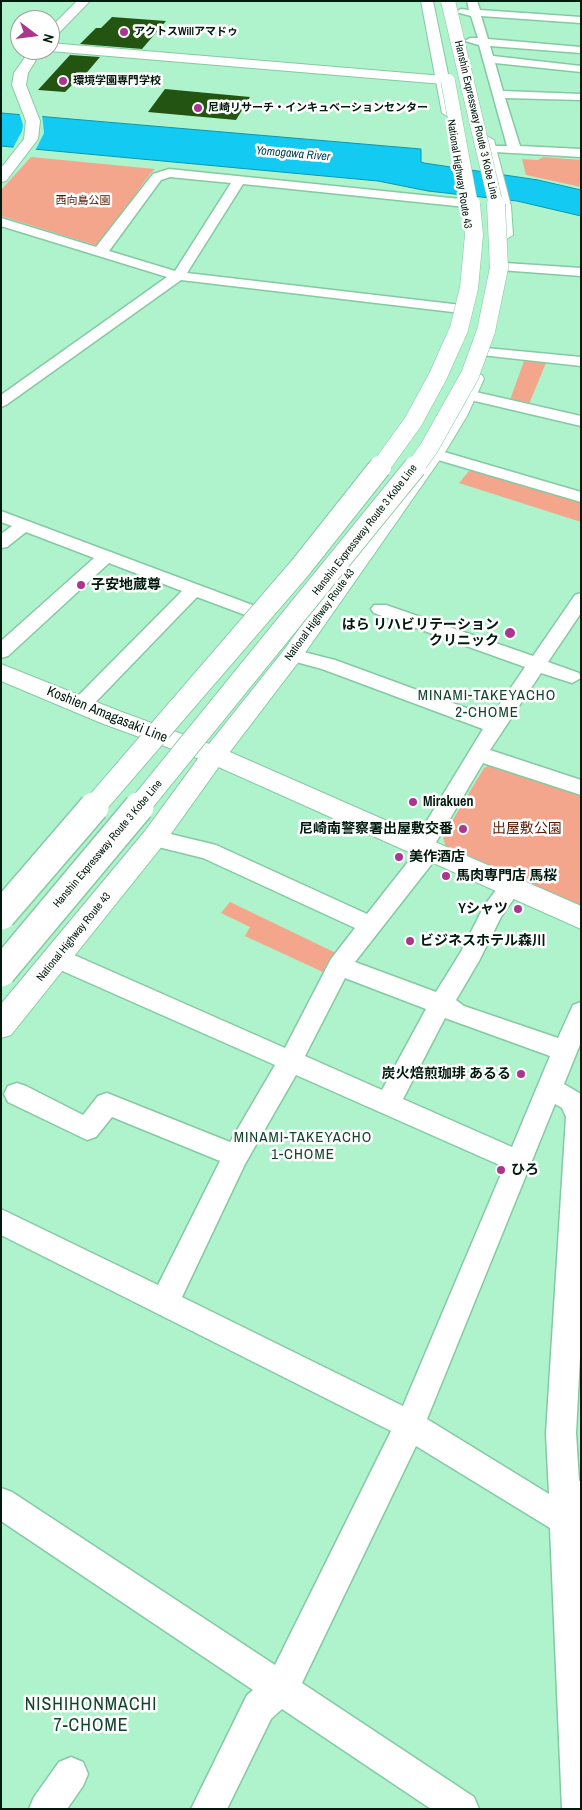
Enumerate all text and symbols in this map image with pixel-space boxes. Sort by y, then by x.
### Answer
north arrow [10,10,60,60]
place label: アクトスWillアマドゥ [134,25,238,39]
marker: アクトスWillアマドゥ [118,26,130,38]
text: N [39,32,58,45]
street label: Hanshin Expressway Route 3 Kobe Line [451,39,501,201]
place label: 環境学園専門学校 [73,74,161,88]
marker: 環境学園専門学校 [57,75,69,87]
place label: 尼崎リサーチ・インキュベーションセンター [208,101,428,115]
marker: 尼崎リサーチ・インキュベーションセンター [192,102,204,114]
street label: National Highway Route 43 [444,118,474,230]
water label: Yomogawa River [255,144,331,164]
park label: 西向島公園 [56,194,110,208]
street label: Hanshin Expressway Route 3 Kobe Line [310,462,420,598]
street label: National Highway Route 43 [282,567,358,663]
place label: 子安地蔵尊 [91,577,161,593]
marker: 子安地蔵尊 [75,579,87,591]
place label: はら リハビリテーション クリニック [342,617,499,650]
marker: はら リハビリテーション クリニック [503,626,517,640]
street label: Koshien Amagasaki Line [44,683,170,747]
district label: MINAMI-TAKEYACHO 2-CHOME [416,687,558,722]
street label: Hanshin Expressway Route 3 Kobe Line [51,778,165,910]
place label: Mirakuen [423,794,473,810]
marker: Mirakuen [407,796,419,808]
place label: 尼崎南警察署出屋敷交番 [299,821,453,837]
park label: 出屋敷公園 [492,821,562,837]
marker: 尼崎南警察署出屋敷交番 [457,823,469,835]
place label: 美作酒店 [409,849,465,865]
marker: 美作酒店 [393,851,405,863]
place label: 馬肉専門店 馬桜 [456,868,557,884]
marker: 馬肉専門店 馬桜 [440,870,452,882]
street label: National Highway Route 43 [34,890,114,984]
place label: Yシャツ [458,901,508,917]
marker: Yシャツ [512,903,524,915]
place label: ビジネスホテル森川 [420,933,546,949]
marker: ビジネスホテル森川 [404,935,416,947]
place label: 炭火焙煎珈琲 あるる [382,1066,511,1082]
marker: 炭火焙煎珈琲 あるる [515,1068,527,1080]
district label: MINAMI-TAKEYACHO 1-CHOME [232,1129,374,1164]
place label: ひろ [511,1162,539,1178]
marker: ひろ [495,1164,507,1176]
district label: NISHIHONMACHI 7-CHOME [23,1694,159,1736]

